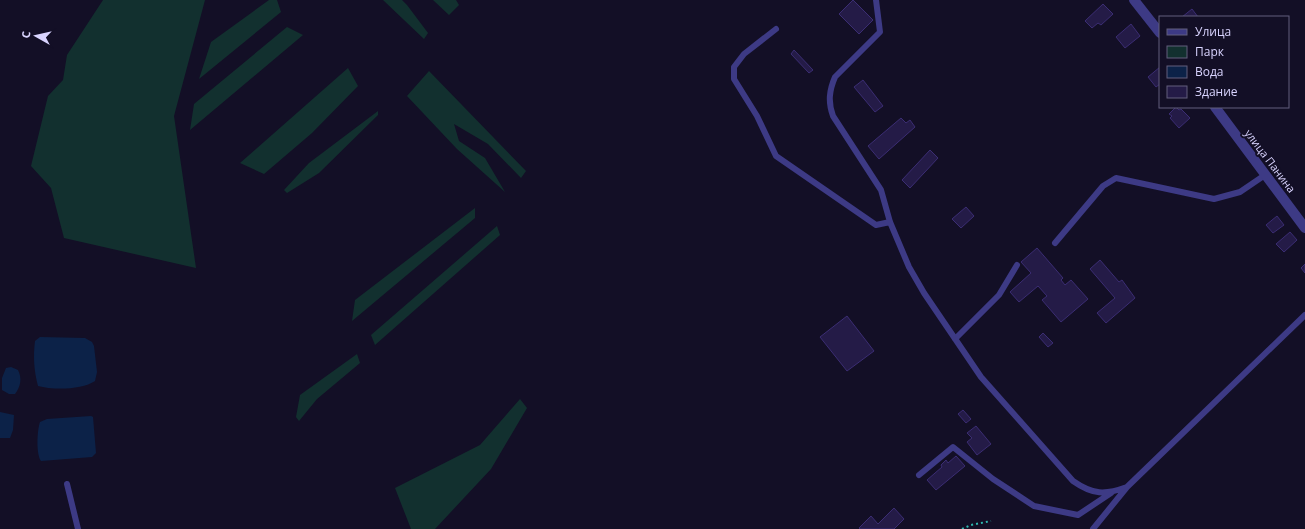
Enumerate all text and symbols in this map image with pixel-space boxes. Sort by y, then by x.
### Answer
north arrow [16,16,56,56]
legend [1159,16,1289,108]
text: Улица [1195,23,1231,40]
text: С [18,30,34,39]
text: Парк [1195,43,1225,60]
text: Вода [1195,63,1224,80]
text: Здание [1195,83,1238,100]
street label: улица Панина [1242,126,1299,195]

